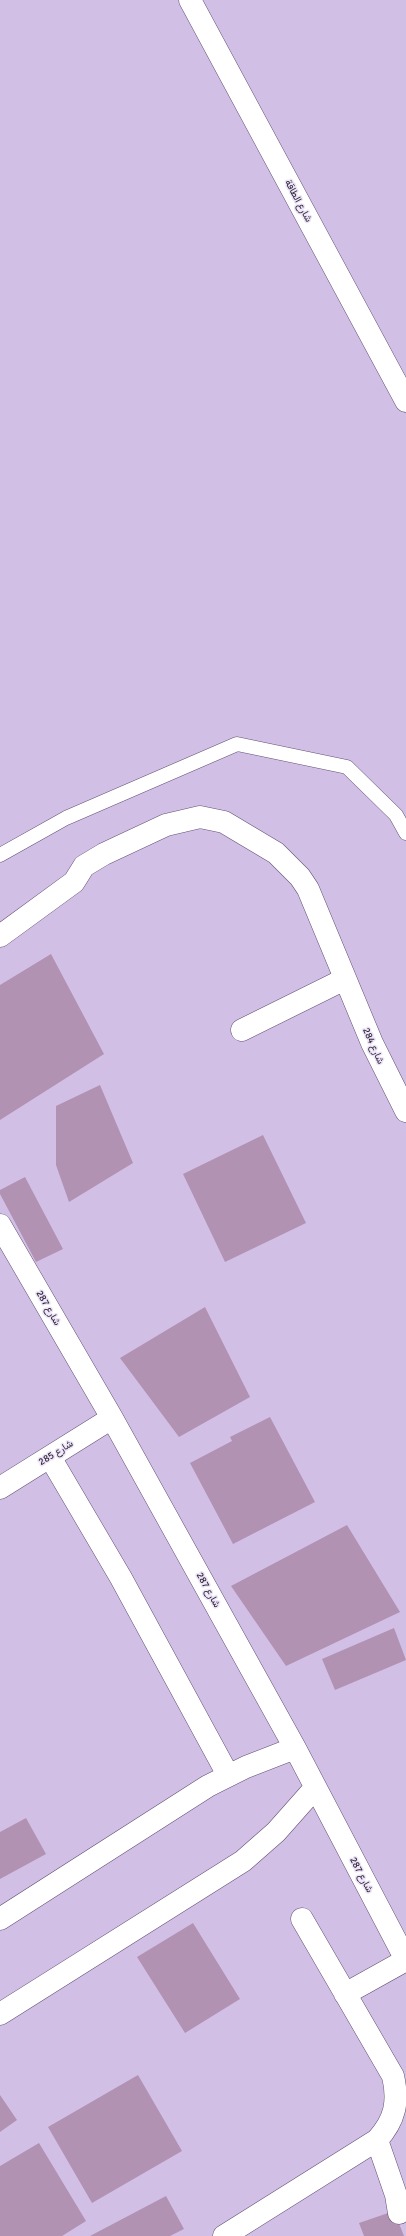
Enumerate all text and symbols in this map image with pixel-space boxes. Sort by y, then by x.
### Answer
street label: شارع الطاقة [282,178,314,224]
street label: شارع 284 [360,1026,386,1066]
street label: شارع 287 [33,1288,63,1328]
street label: شارع 285 [36,1438,76,1468]
street label: شارع 287 [193,1570,223,1610]
street label: شارع 287 [347,1855,375,1895]

